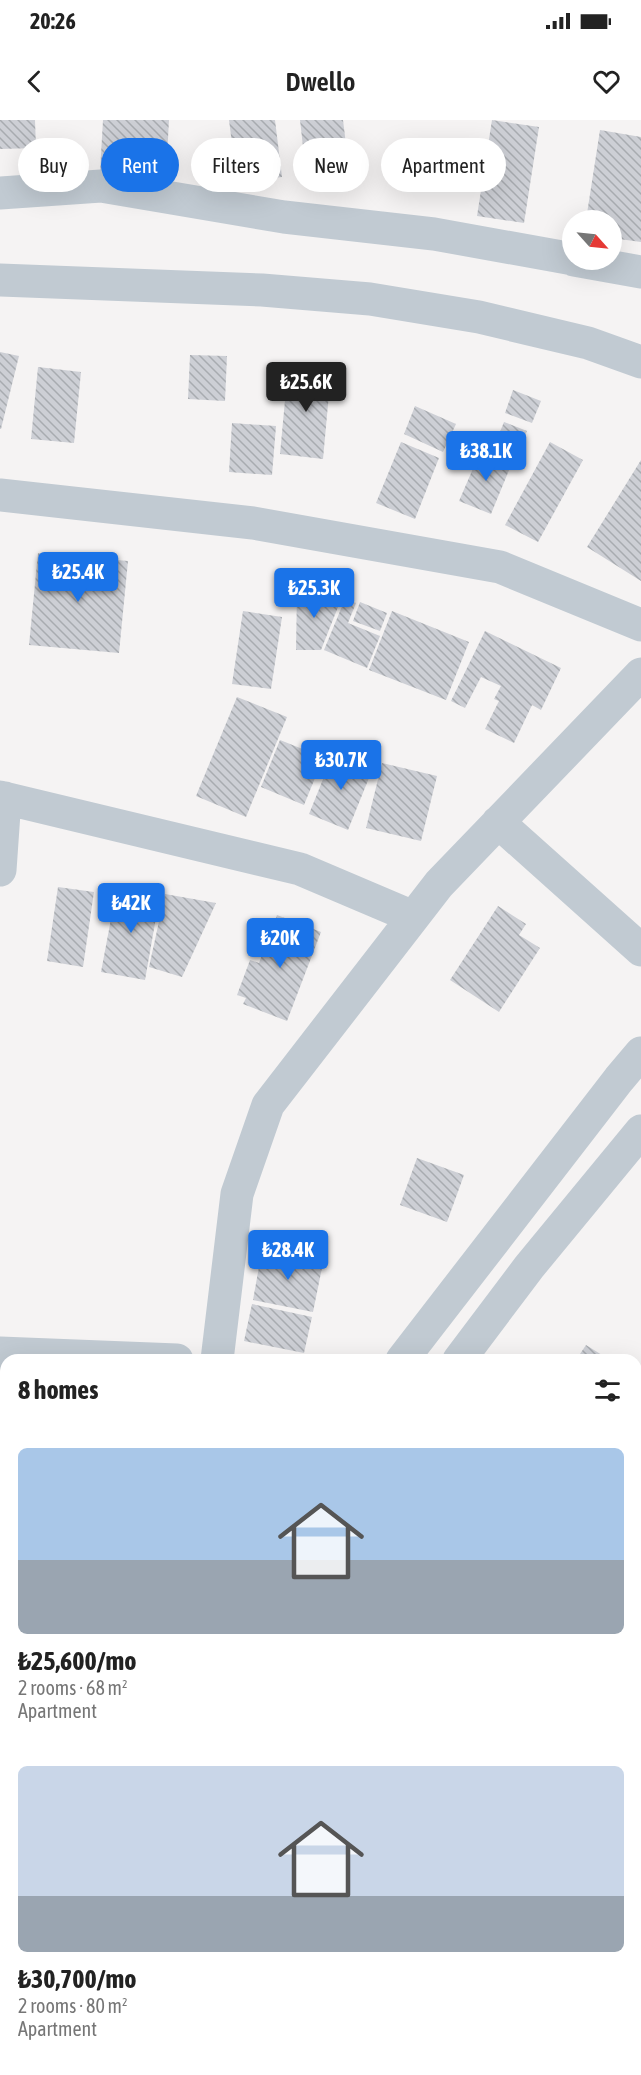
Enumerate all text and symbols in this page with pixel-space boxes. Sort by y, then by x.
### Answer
text: 20:26 [30,8,76,34]
icon: back [18,65,51,98]
icon: heart [590,65,623,98]
text: Dwello [286,66,355,97]
chip: Buy [18,138,89,192]
chip: Rent [101,138,179,192]
chip: Filters [191,138,281,192]
chip: New [293,138,369,192]
chip: Apartment [381,138,506,192]
north arrow [562,210,622,270]
map controls [562,210,622,270]
pin: ₺25.6K [257,362,355,413]
text: ₺25.6K [280,370,332,393]
pin: ₺38.1K [437,431,535,482]
text: ₺38.1K [460,439,512,462]
pin: ₺25.4K [29,552,127,603]
text: ₺25.4K [52,560,104,583]
pin: ₺25.3K [265,568,363,619]
text: ₺25.3K [288,576,340,599]
pin: ₺30.7K [292,740,390,791]
text: ₺30.7K [315,748,367,771]
pin: ₺42K [95,883,167,934]
text: ₺42K [112,891,150,914]
pin: ₺20K [244,918,316,969]
text: ₺20K [261,926,299,949]
pin: ₺28.4K [239,1230,337,1281]
text: ₺28.4K [262,1238,314,1261]
icon: filters [591,1374,624,1407]
text: 8 homes [18,1375,98,1405]
icon: home [267,1487,375,1595]
text: ₺25,600/mo [18,1646,136,1676]
text: 2 rooms · 68 m² [18,1676,128,1699]
text: Apartment [18,1699,97,1722]
icon: home [267,1805,375,1913]
text: ₺30,700/mo [18,1964,136,1994]
text: 2 rooms · 80 m² [18,1994,128,2017]
text: Apartment [18,2017,97,2040]

